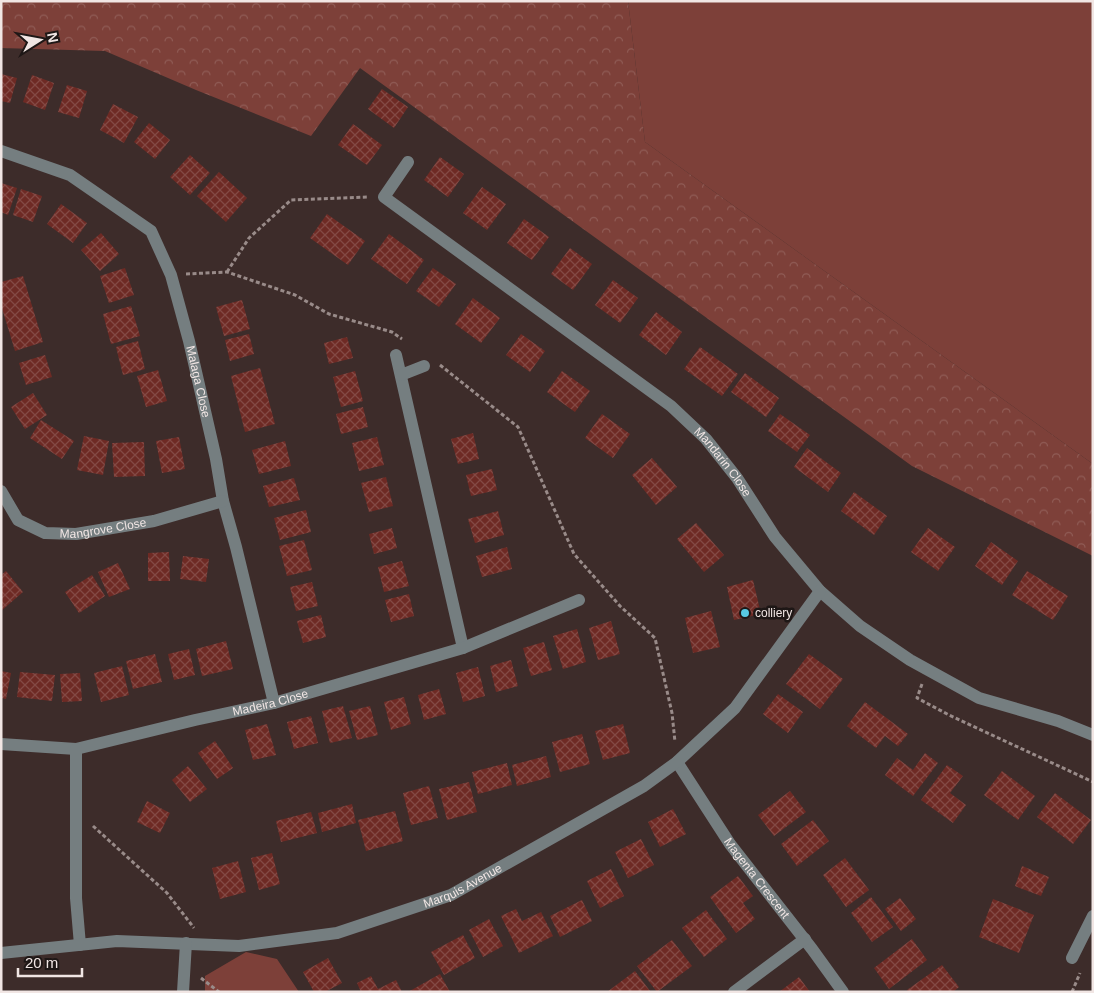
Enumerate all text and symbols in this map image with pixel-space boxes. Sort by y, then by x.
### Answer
north arrow [15,15,65,65]
text: N [44,31,62,44]
street label: Malaga Close [183,344,213,419]
street label: Mandarin Close [691,425,754,499]
street label: Mangrove Close [59,515,148,541]
place label: colliery [755,606,792,620]
marker: colliery [739,607,751,619]
street label: Madeira Close [231,686,310,719]
street label: Magenta Crescent [721,835,793,922]
street label: Marquis Avenue [422,861,505,911]
scale bar [18,946,81,978]
text: 20 m [25,954,58,971]

